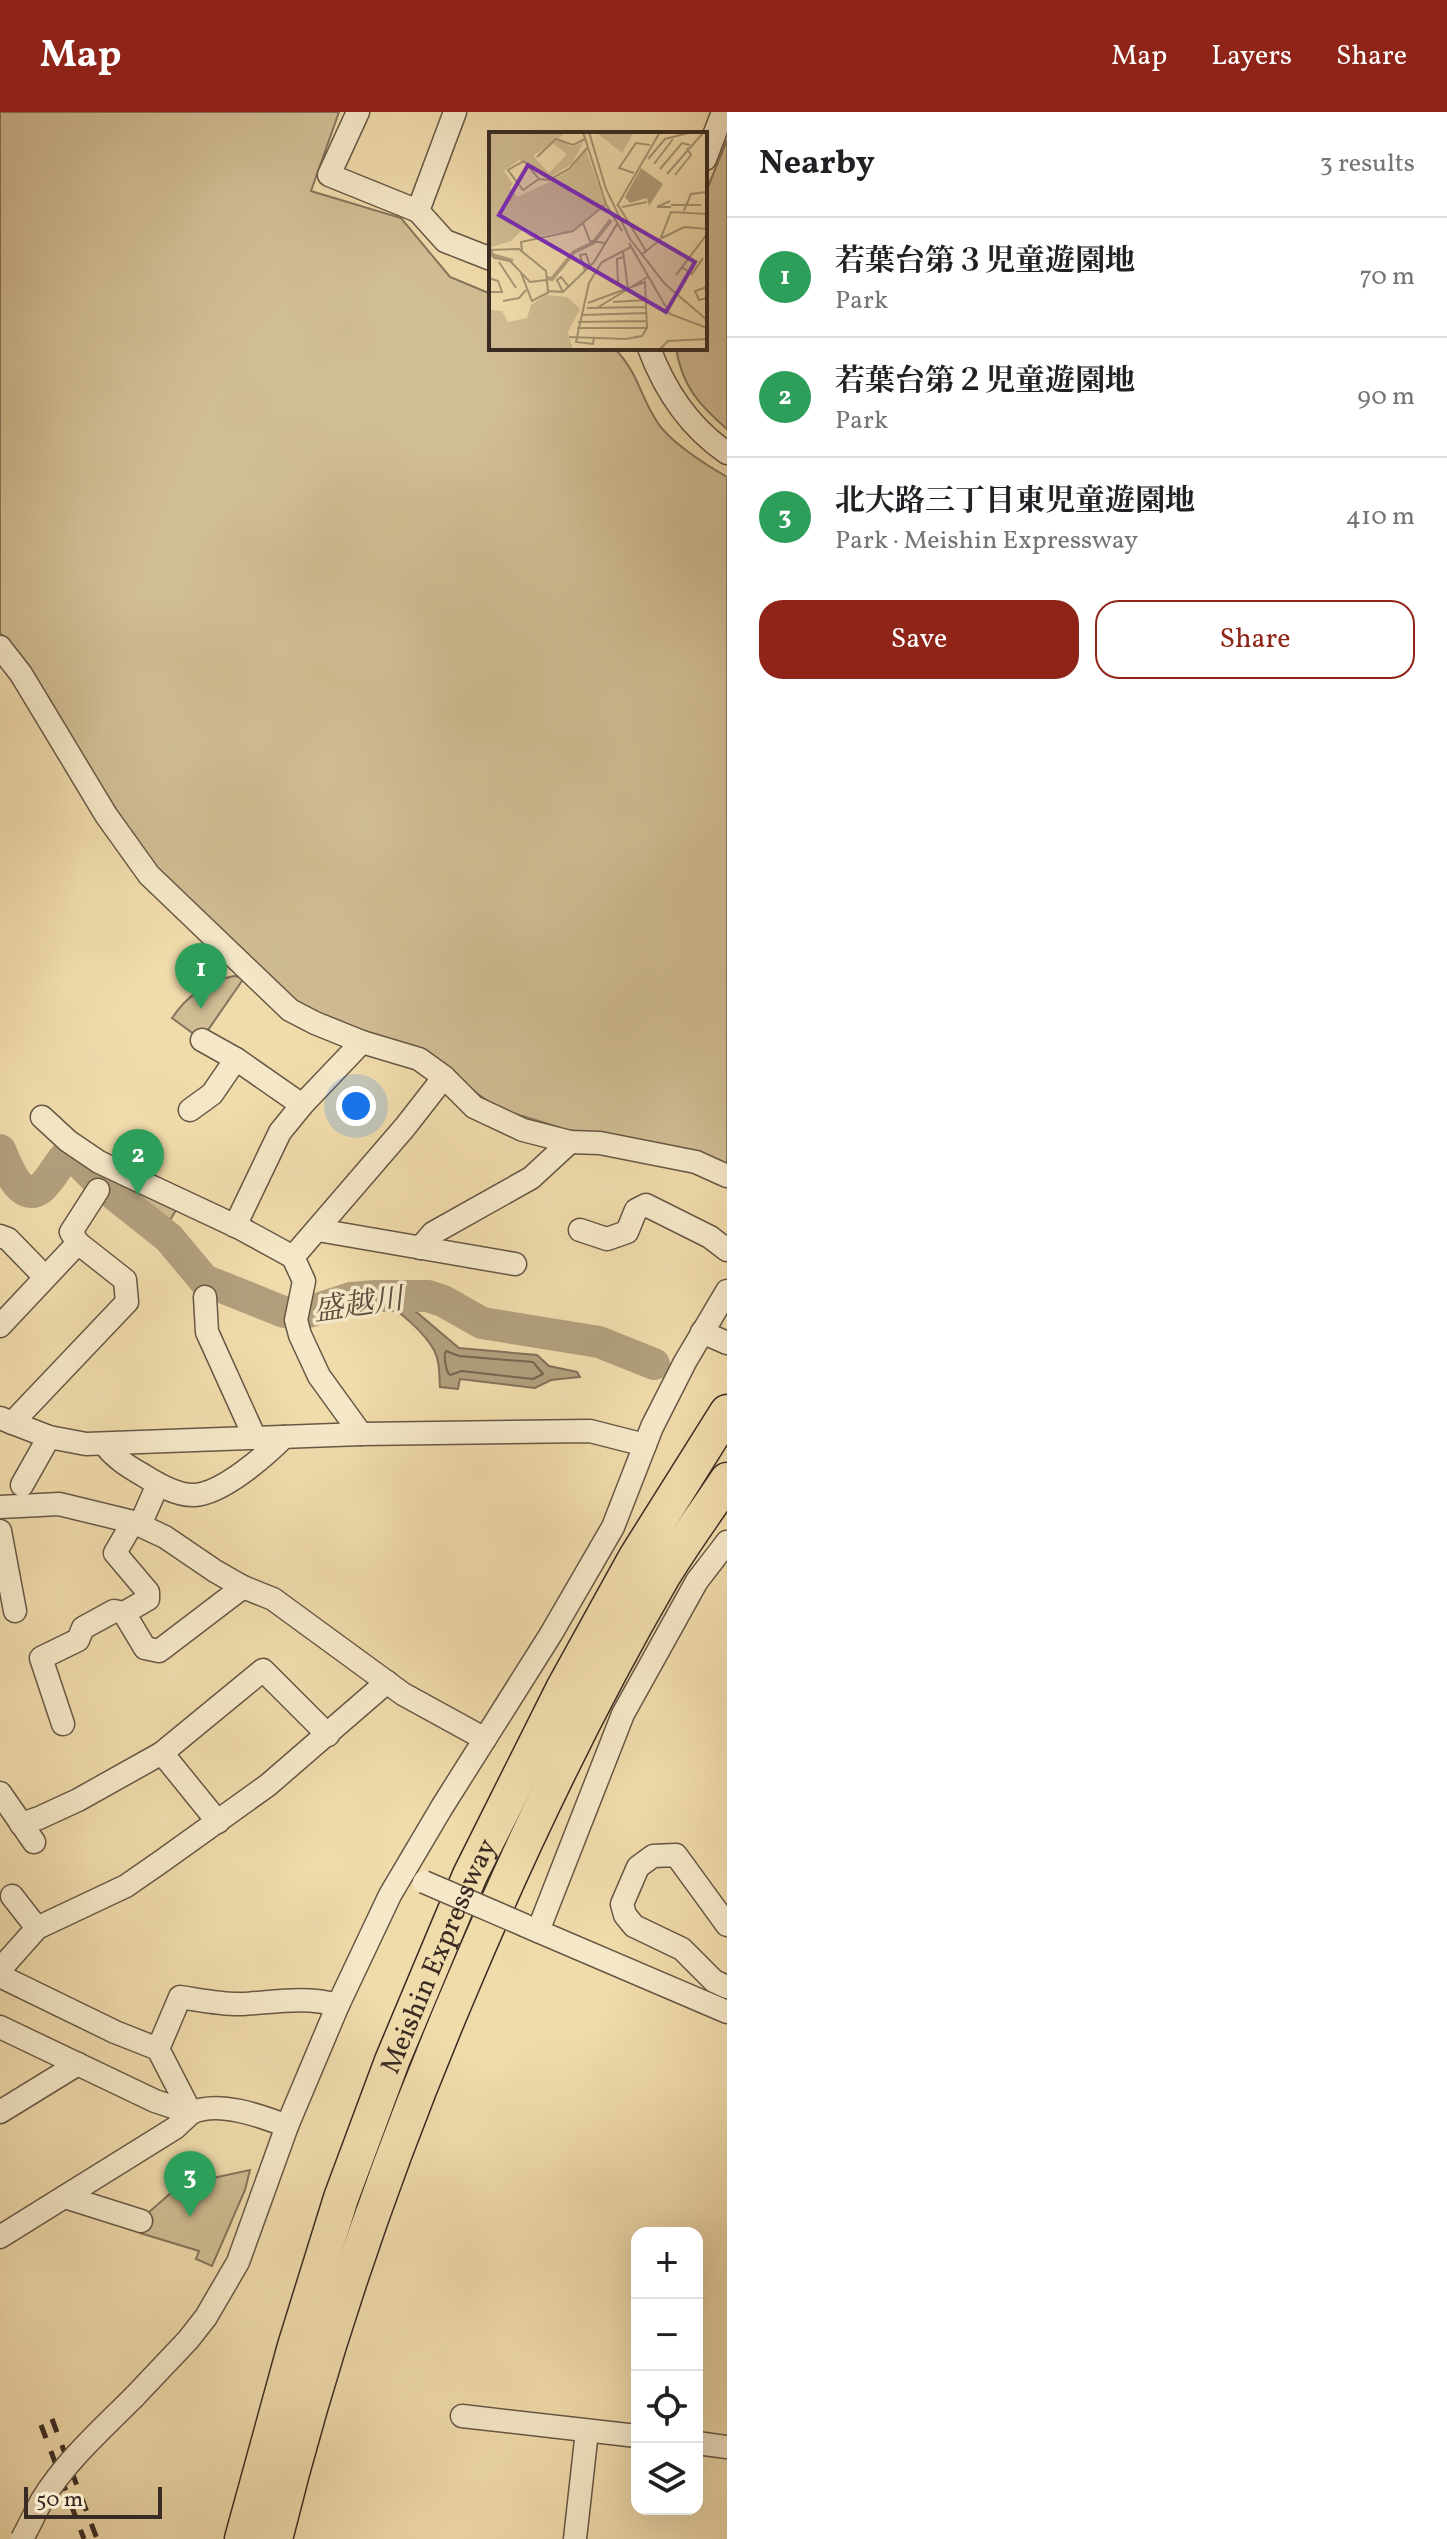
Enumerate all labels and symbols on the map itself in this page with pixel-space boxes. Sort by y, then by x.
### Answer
inset map [489,132,707,350]
pin: 1 [175,943,227,1009]
your location [336,1086,376,1126]
pin: 2 [112,1129,164,1195]
water label: 盛越川 [311,1279,409,1333]
street label: Meishin Expressway [372,1832,507,2080]
pin: 3 [164,2151,216,2217]
scale bar [24,2483,162,2519]

